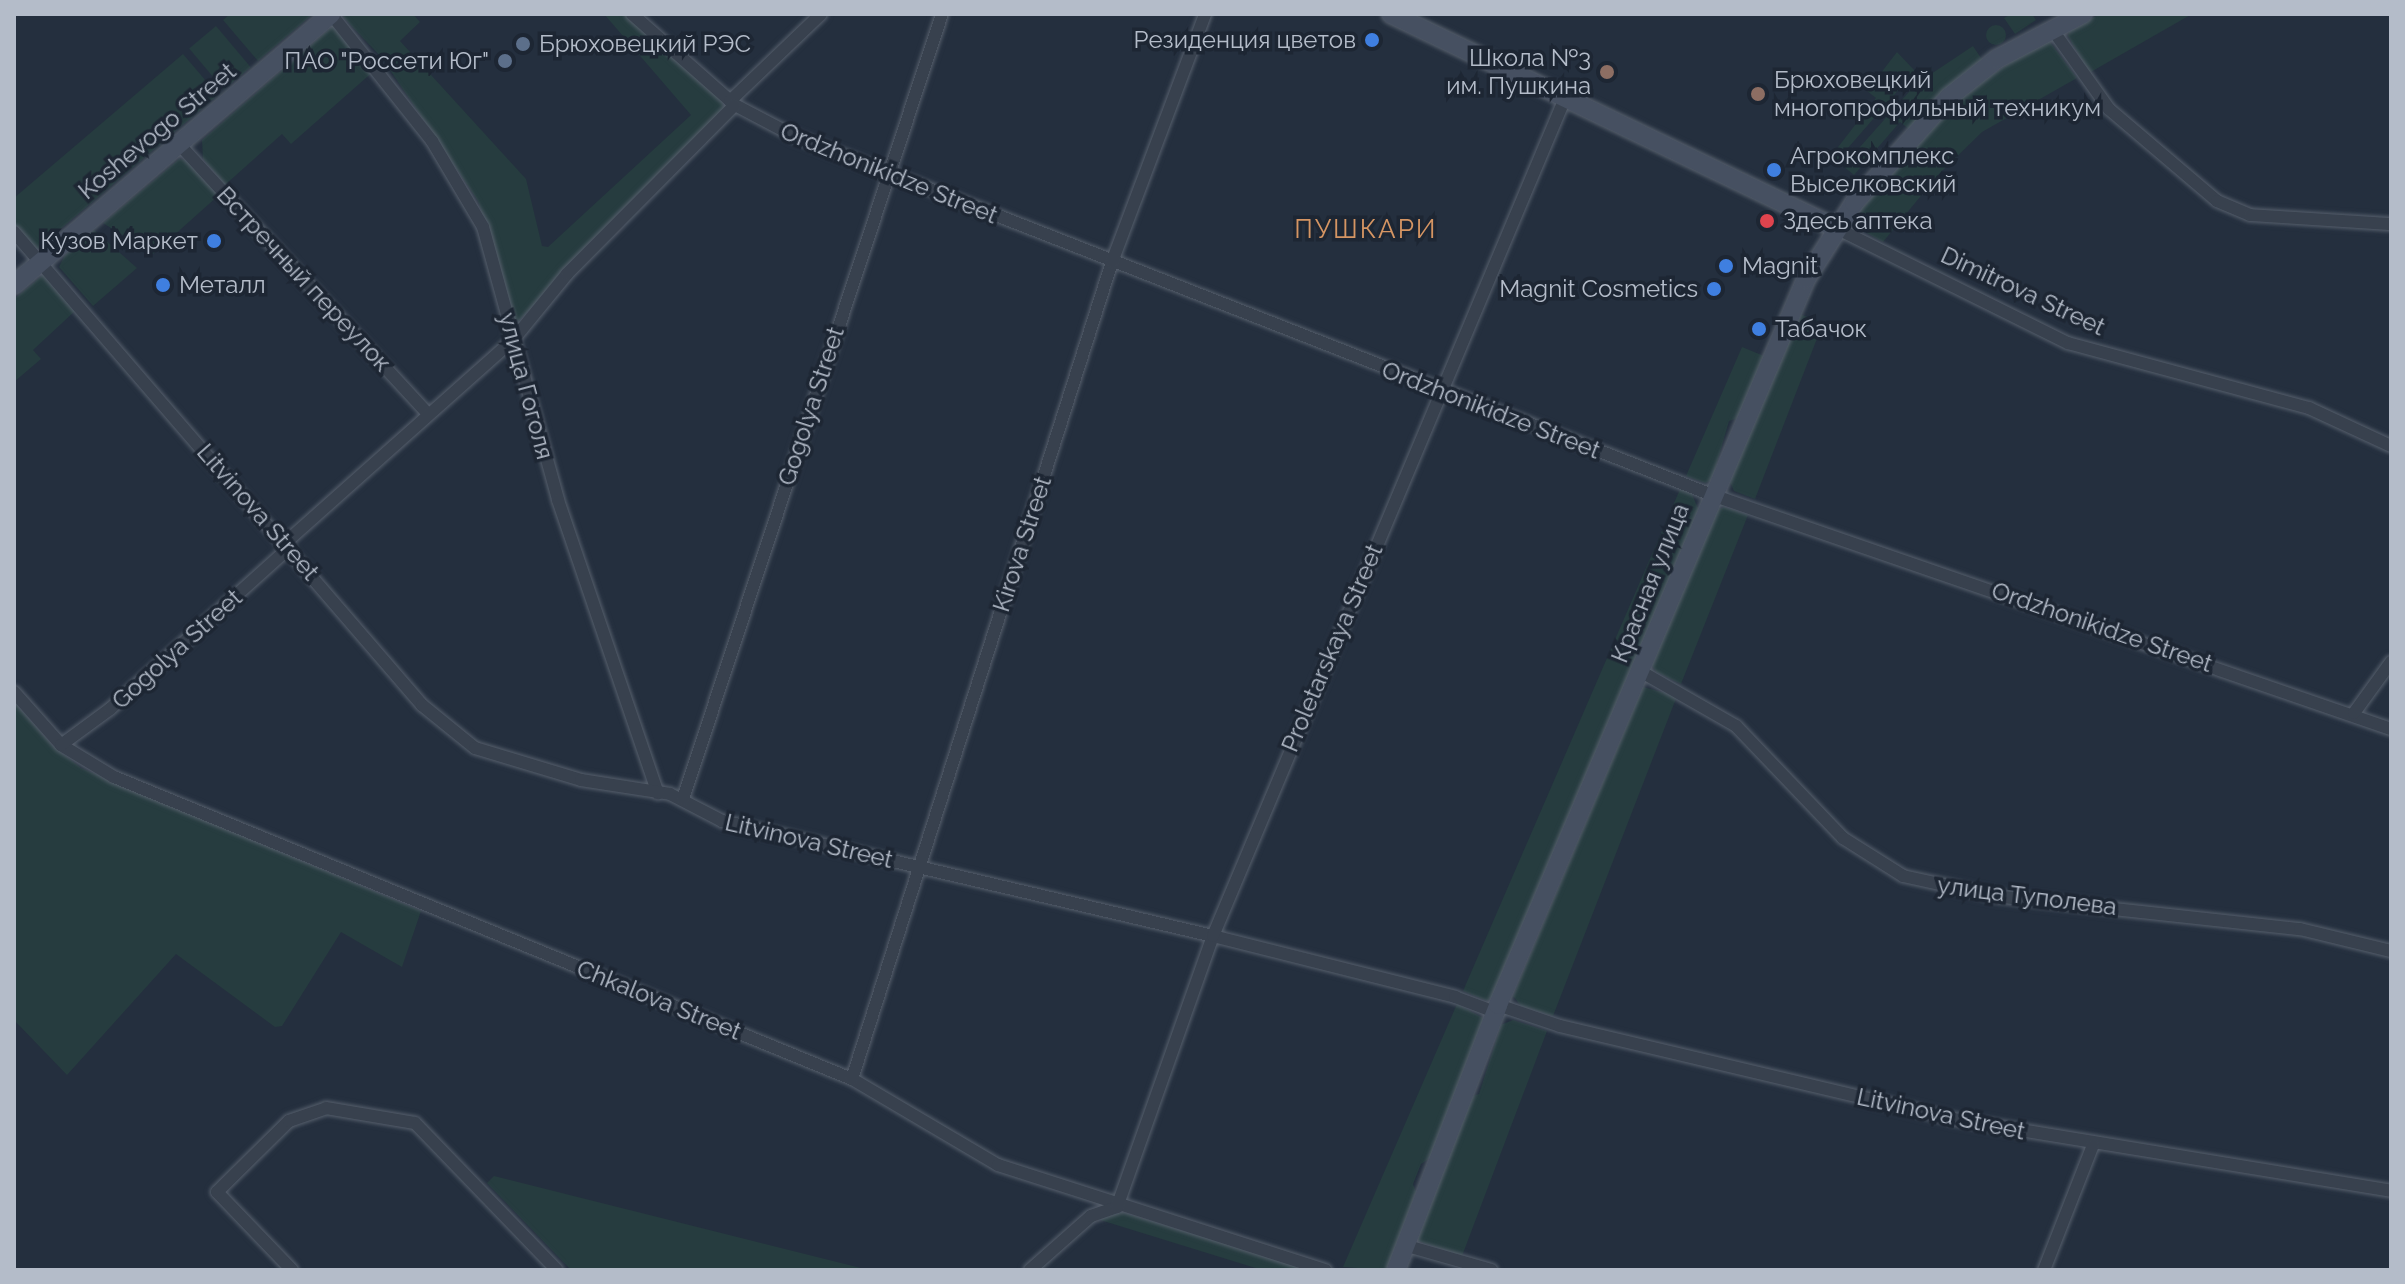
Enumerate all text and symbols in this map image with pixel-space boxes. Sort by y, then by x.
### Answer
place label: Резиденция цветов [1134,26,1356,54]
place label: Брюховецкий РЭС [539,30,751,58]
marker: Резиденция цветов [1363,31,1381,49]
marker: Брюховецкий РЭС [514,35,532,53]
place label: Школа №3 им. Пушкина [1446,44,1591,100]
place label: ПАО "Россети Юг" [284,47,489,75]
marker: ПАО "Россети Юг" [496,52,514,70]
street label: Koshevogo Street [72,57,242,205]
marker: Школа №3 им. Пушкина [1598,63,1616,81]
place label: Брюховецкий многопрофильный техникум [1774,66,2101,122]
marker: Брюховецкий многопрофильный техникум [1749,85,1767,103]
street label: Ordzhonikidze Street [776,116,1002,230]
place label: Агрокомплекс Выселковский [1790,142,1956,198]
marker: Агрокомплекс Выселковский [1765,161,1783,179]
street label: Встречный переулок [211,181,397,377]
place label: Здесь аптека [1783,207,1933,235]
marker: Здесь аптека [1758,212,1776,230]
district label: ПУШКАРИ [1294,214,1438,246]
place label: Кузов Маркет [40,227,198,255]
marker: Кузов Маркет [205,232,223,250]
street label: Dimitrova Street [1936,240,2110,342]
place label: Magnit [1742,252,1818,280]
marker: Magnit [1717,257,1735,275]
place label: Металл [179,271,266,299]
place label: Magnit Cosmetics [1499,275,1698,303]
marker: Металл [154,276,172,294]
marker: Magnit Cosmetics [1705,280,1723,298]
street label: улица Гоголя [493,309,559,463]
place label: Табачок [1775,315,1867,343]
marker: Табачок [1750,320,1768,338]
street label: Gogolya Street [772,323,850,489]
street label: Ordzhonikidze Street [1378,355,1604,465]
street label: Litvinova Street [191,438,325,586]
street label: Kirova Street [987,473,1057,615]
street label: Красная улица [1605,499,1695,667]
street label: Proletarskaya Street [1275,540,1389,756]
street label: Ordzhonikidze Street [1988,576,2216,678]
street label: Gogolya Street [106,583,248,715]
street label: Litvinova Street [722,808,896,874]
street label: улица Туполева [1935,871,2119,921]
street label: Chkalova Street [573,954,745,1046]
street label: Litvinova Street [1854,1082,2028,1146]

